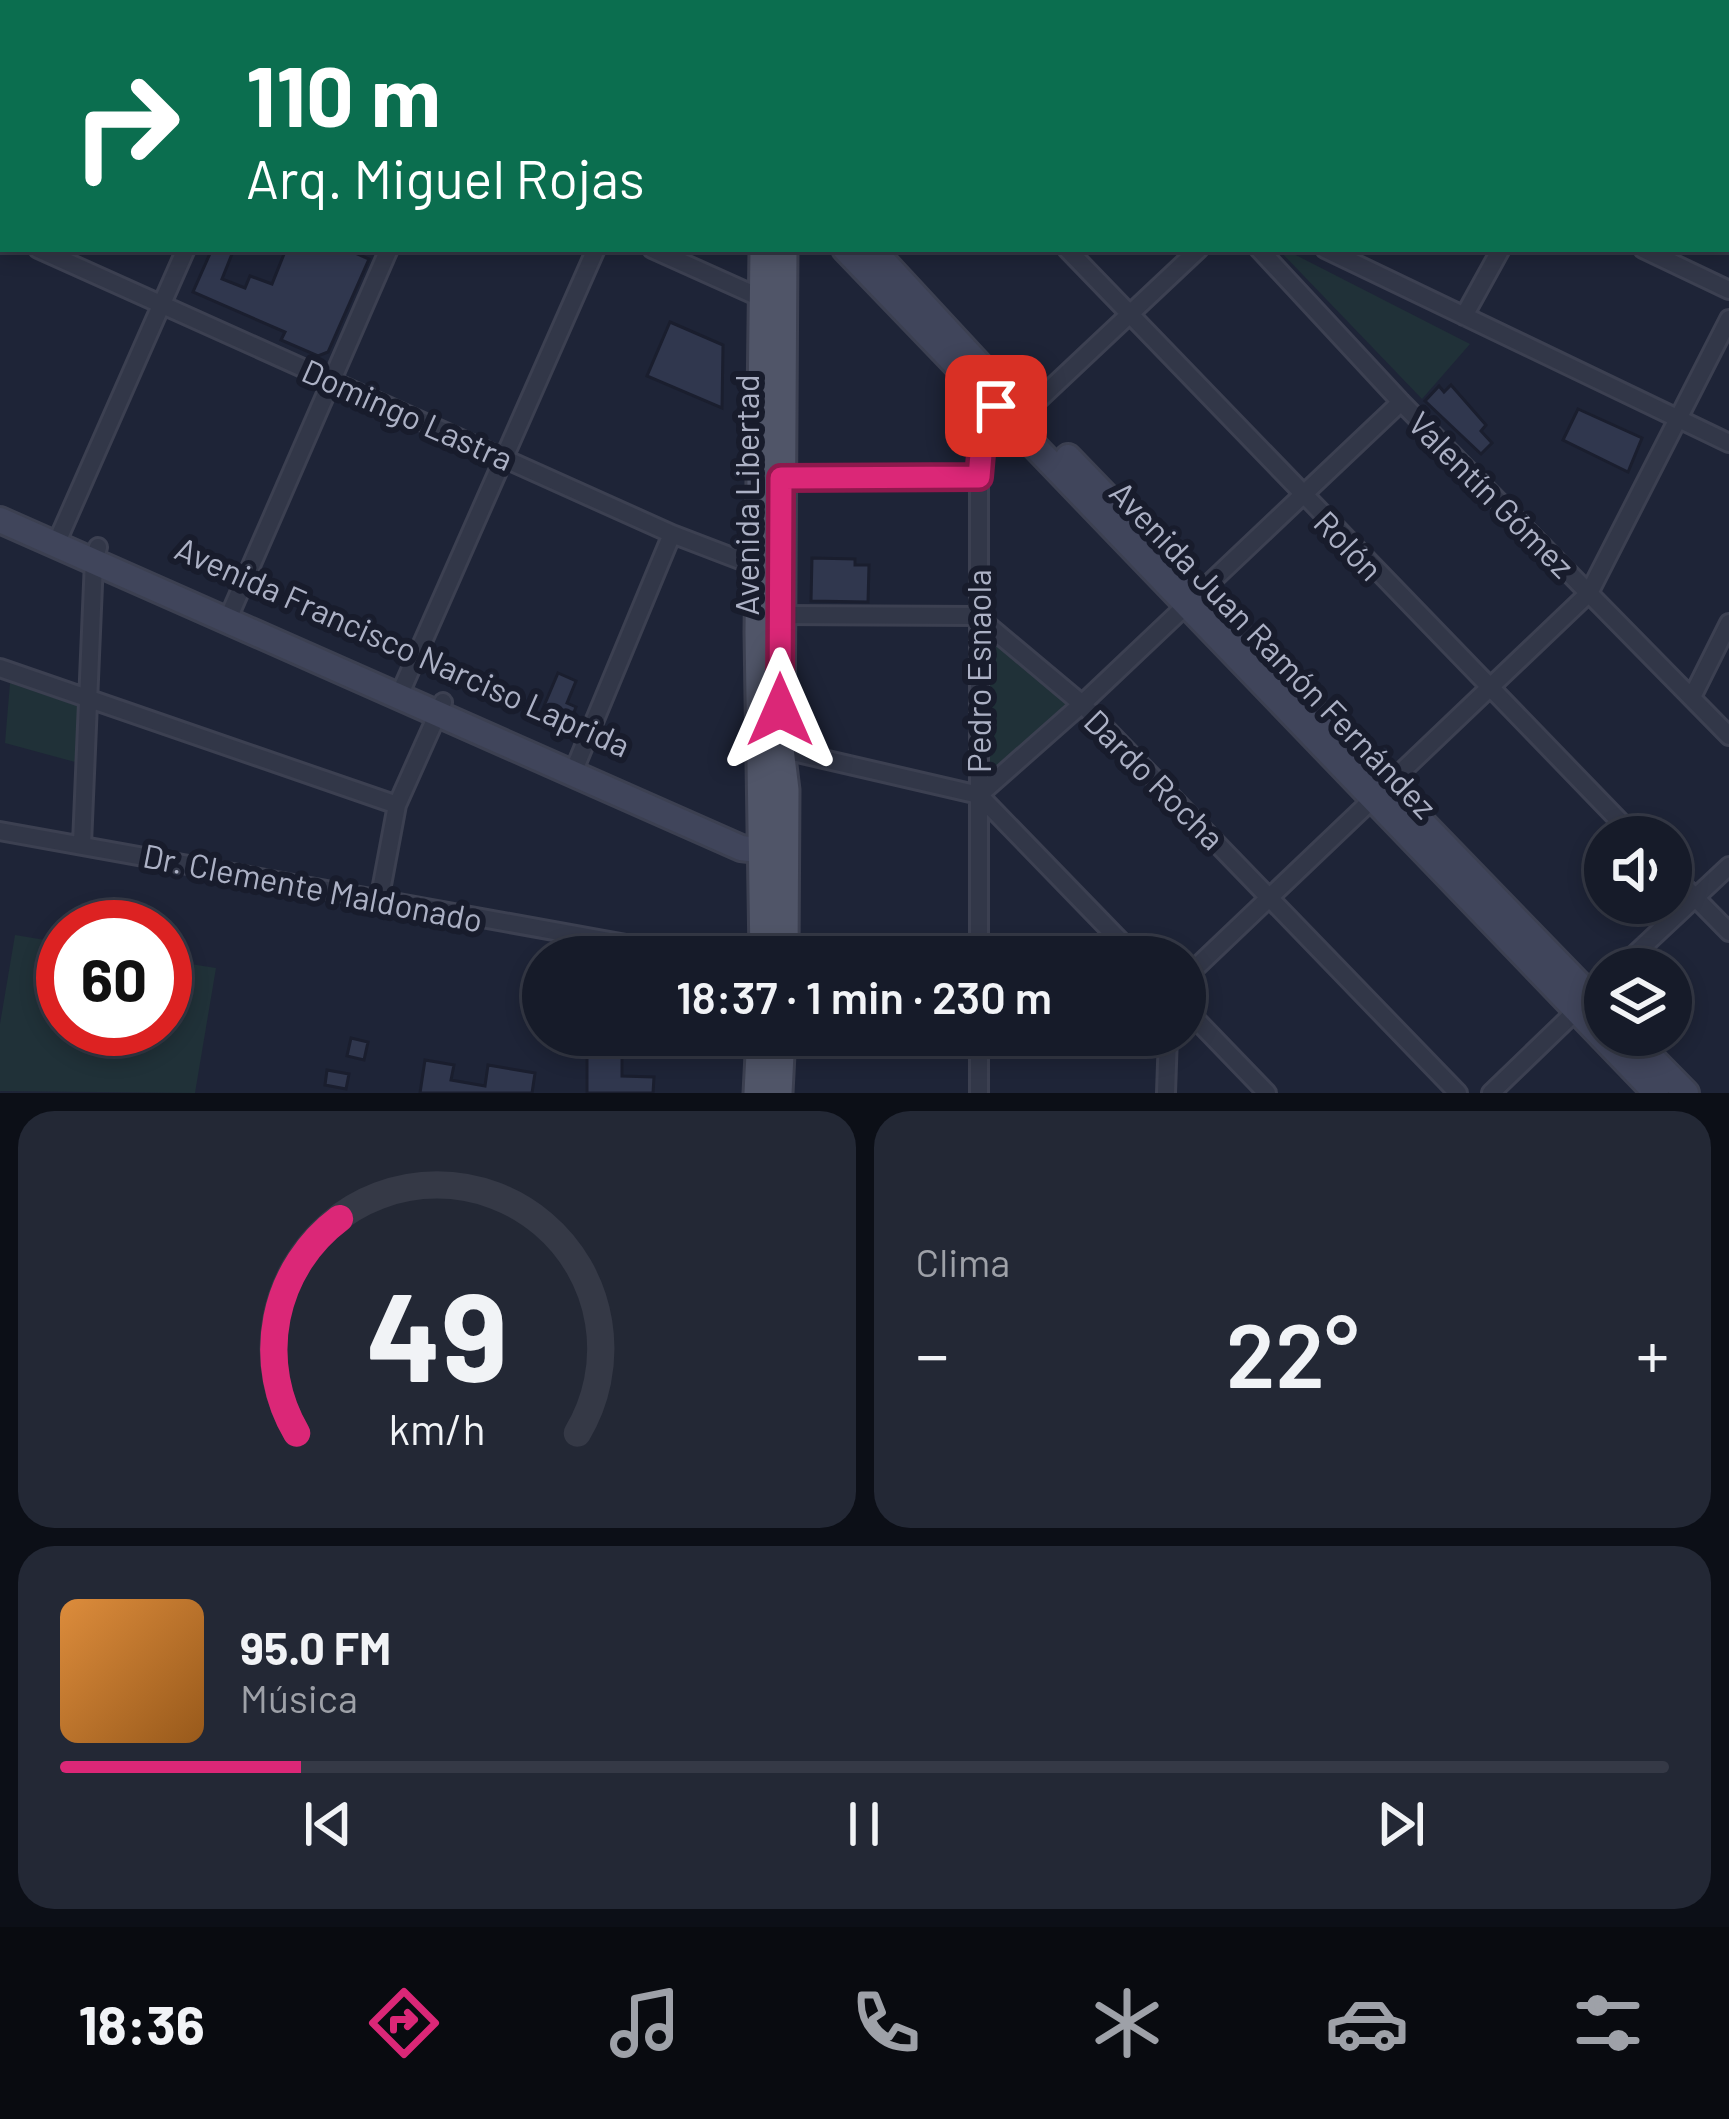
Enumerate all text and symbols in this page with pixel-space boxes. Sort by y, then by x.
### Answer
text: 110 m [246,43,441,144]
icon: right [48,48,204,204]
text: Arq. Miguel Rojas [246,145,645,210]
street label: Domingo Lastra [296,350,520,478]
pin [945,355,1047,457]
icon: arrive [963,373,1029,439]
street label: Avenida Libertad [726,374,766,616]
street label: Valentín Gómez [1401,403,1583,585]
street label: Avenida Juan Ramón Fernández [1102,472,1446,826]
street label: Rolón [1306,502,1392,588]
street label: Avenida Francisco Narciso Laprida [169,527,637,765]
street label: Pedro Esnaola [958,569,998,773]
position arrow [717,647,843,773]
street label: Dardo Rocha [1077,701,1233,857]
map controls [1584,816,1692,1056]
button: sound [1584,816,1692,924]
street label: Dr. Clemente Maldonado [140,834,486,940]
speed limit sign: 60 [36,900,192,1056]
button: layers [1584,948,1692,1056]
text: 18:37 · 1 min · 230 m [676,969,1052,1023]
text: Clima [916,1238,1010,1285]
text: 49 [366,1257,508,1407]
text: 22° [1226,1298,1359,1406]
text: − [916,1313,949,1392]
text: + [1636,1313,1669,1392]
text: km/h [388,1401,485,1453]
text: 95.0 FM [240,1620,391,1674]
text: Música [240,1674,358,1721]
icon: previous [295,1791,361,1857]
icon: pause [831,1791,897,1857]
icon: next [1368,1791,1434,1857]
icon: directions [362,1981,446,2065]
icon: music [603,1981,687,2065]
icon: phone [844,1981,928,2065]
icon: climate [1085,1981,1169,2065]
icon: car [1325,1981,1409,2065]
icon: filters [1566,1981,1650,2065]
text: 18:36 [78,1991,205,2056]

